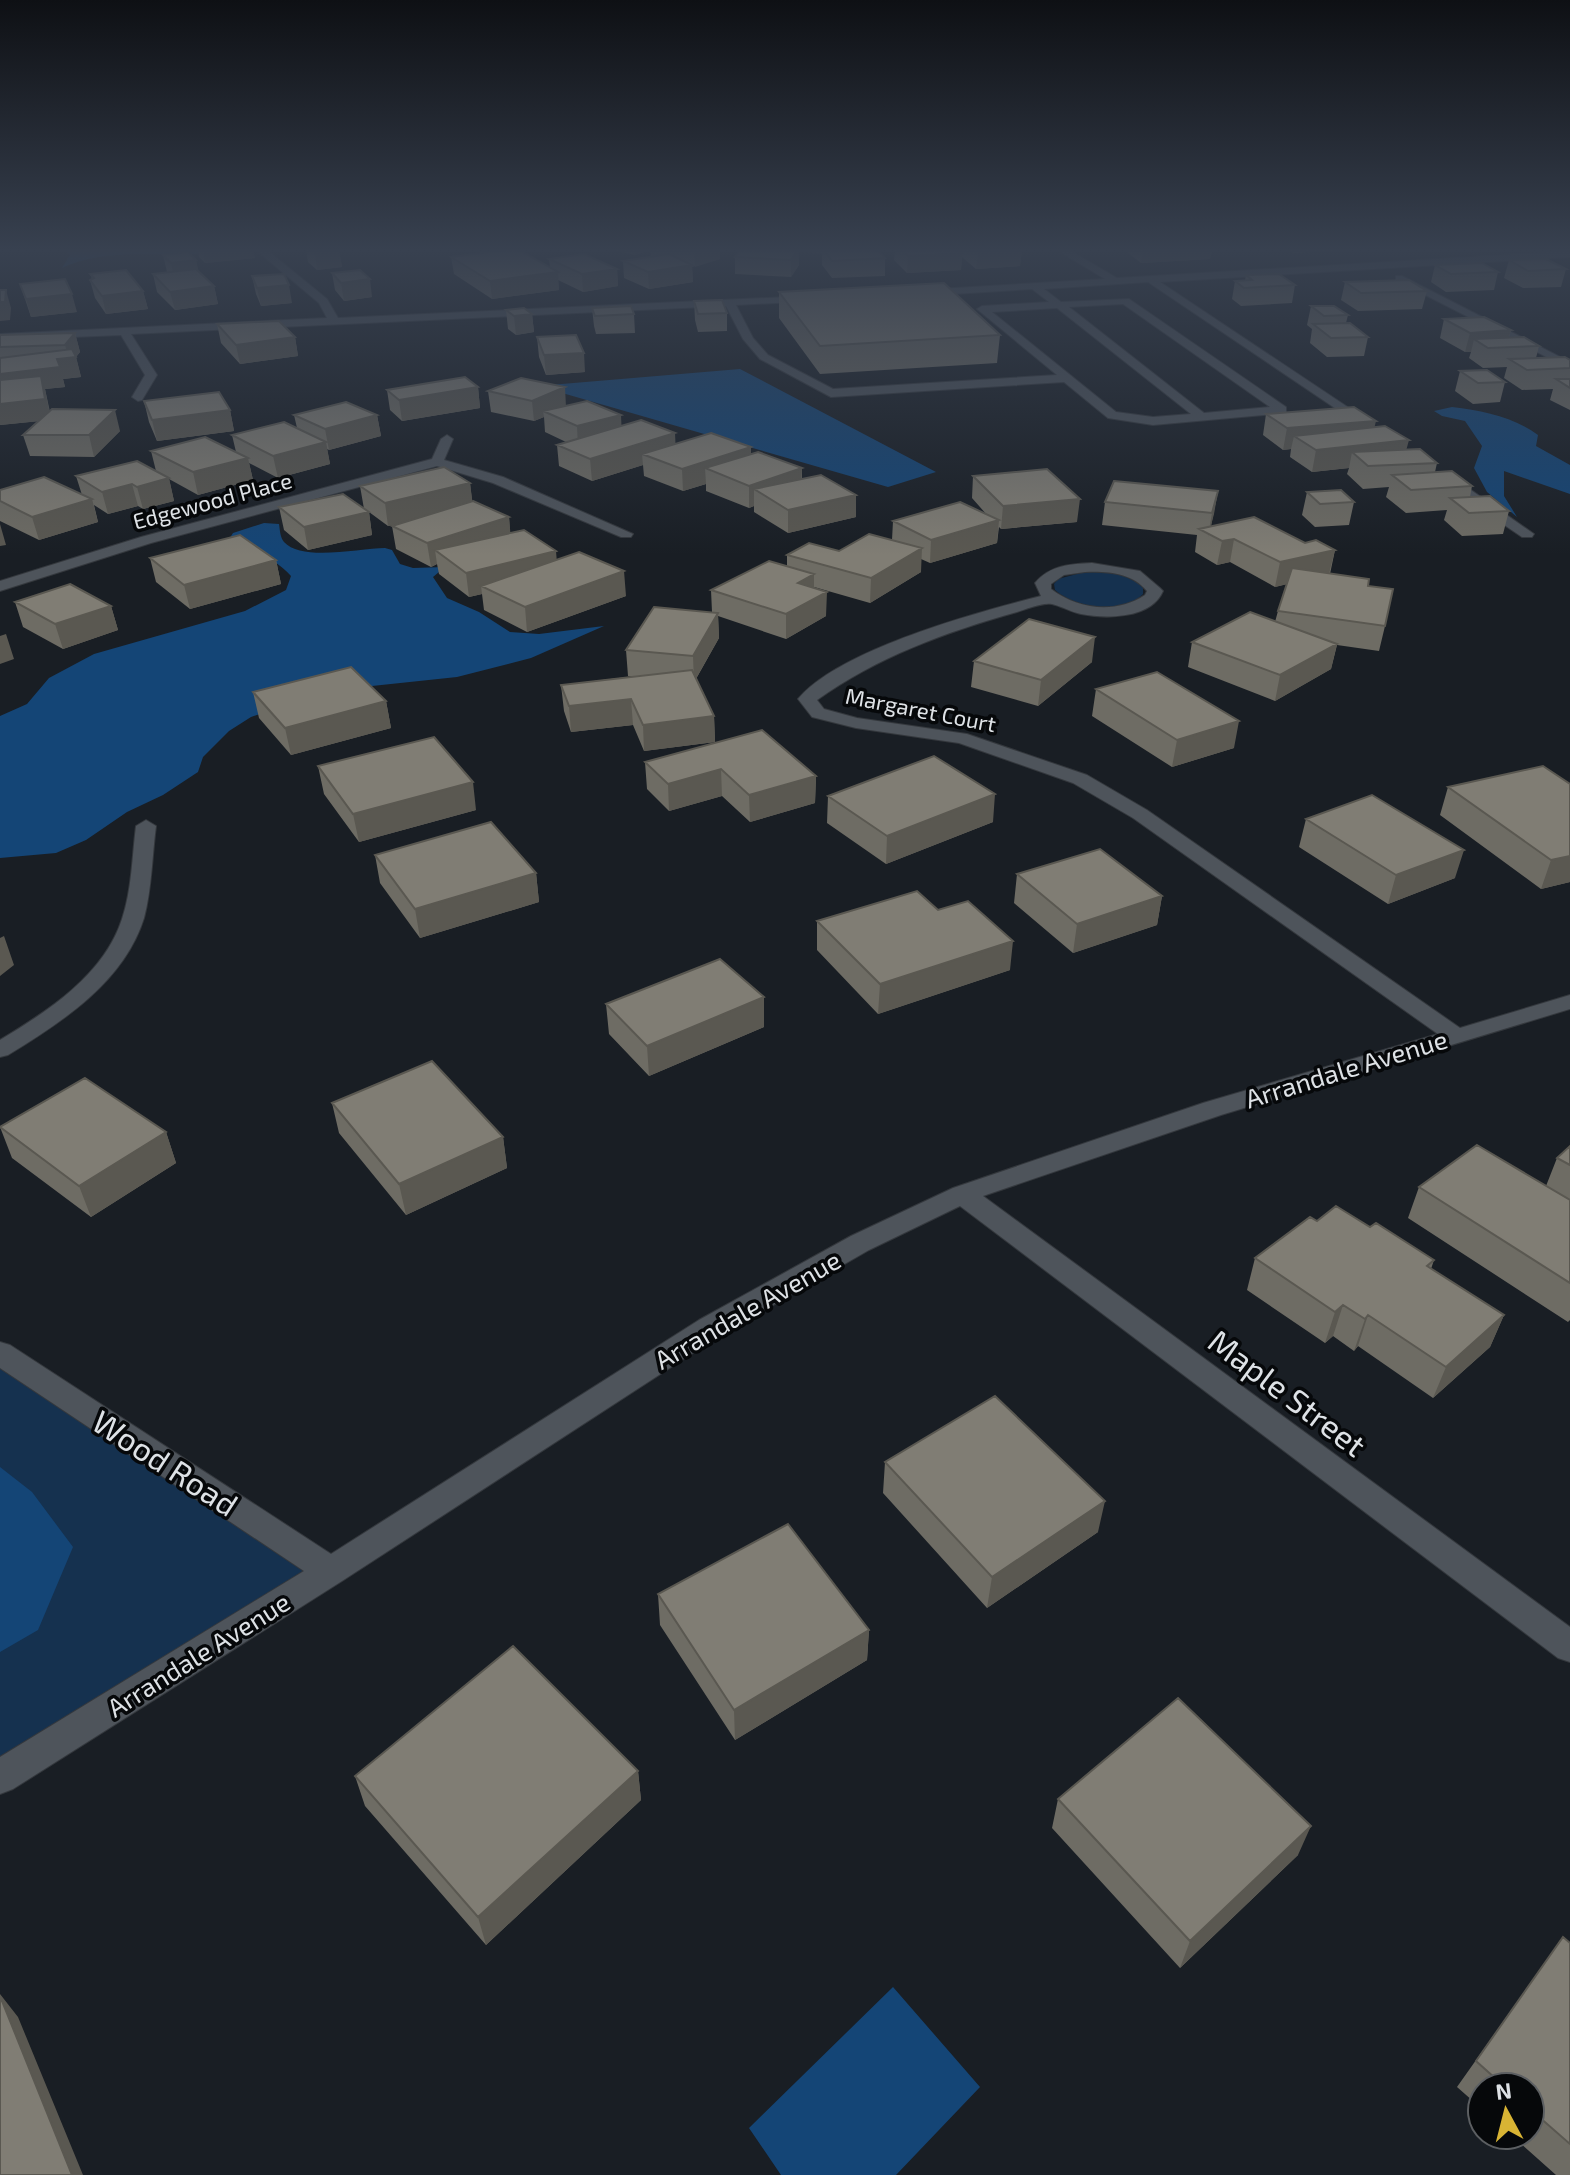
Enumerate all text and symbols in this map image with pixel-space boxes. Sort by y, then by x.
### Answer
street label: Edgewood Place [130,466,294,534]
street label: Margaret Court [844,682,998,736]
street label: Arrandale Avenue [1241,1023,1451,1113]
street label: Arrandale Avenue [649,1243,845,1375]
street label: Maple Street [1202,1321,1374,1463]
street label: Wood Road [86,1401,246,1523]
street label: Arrandale Avenue [101,1585,295,1723]
north arrow [1466,2071,1546,2151]
text: N [1494,2076,1513,2104]

